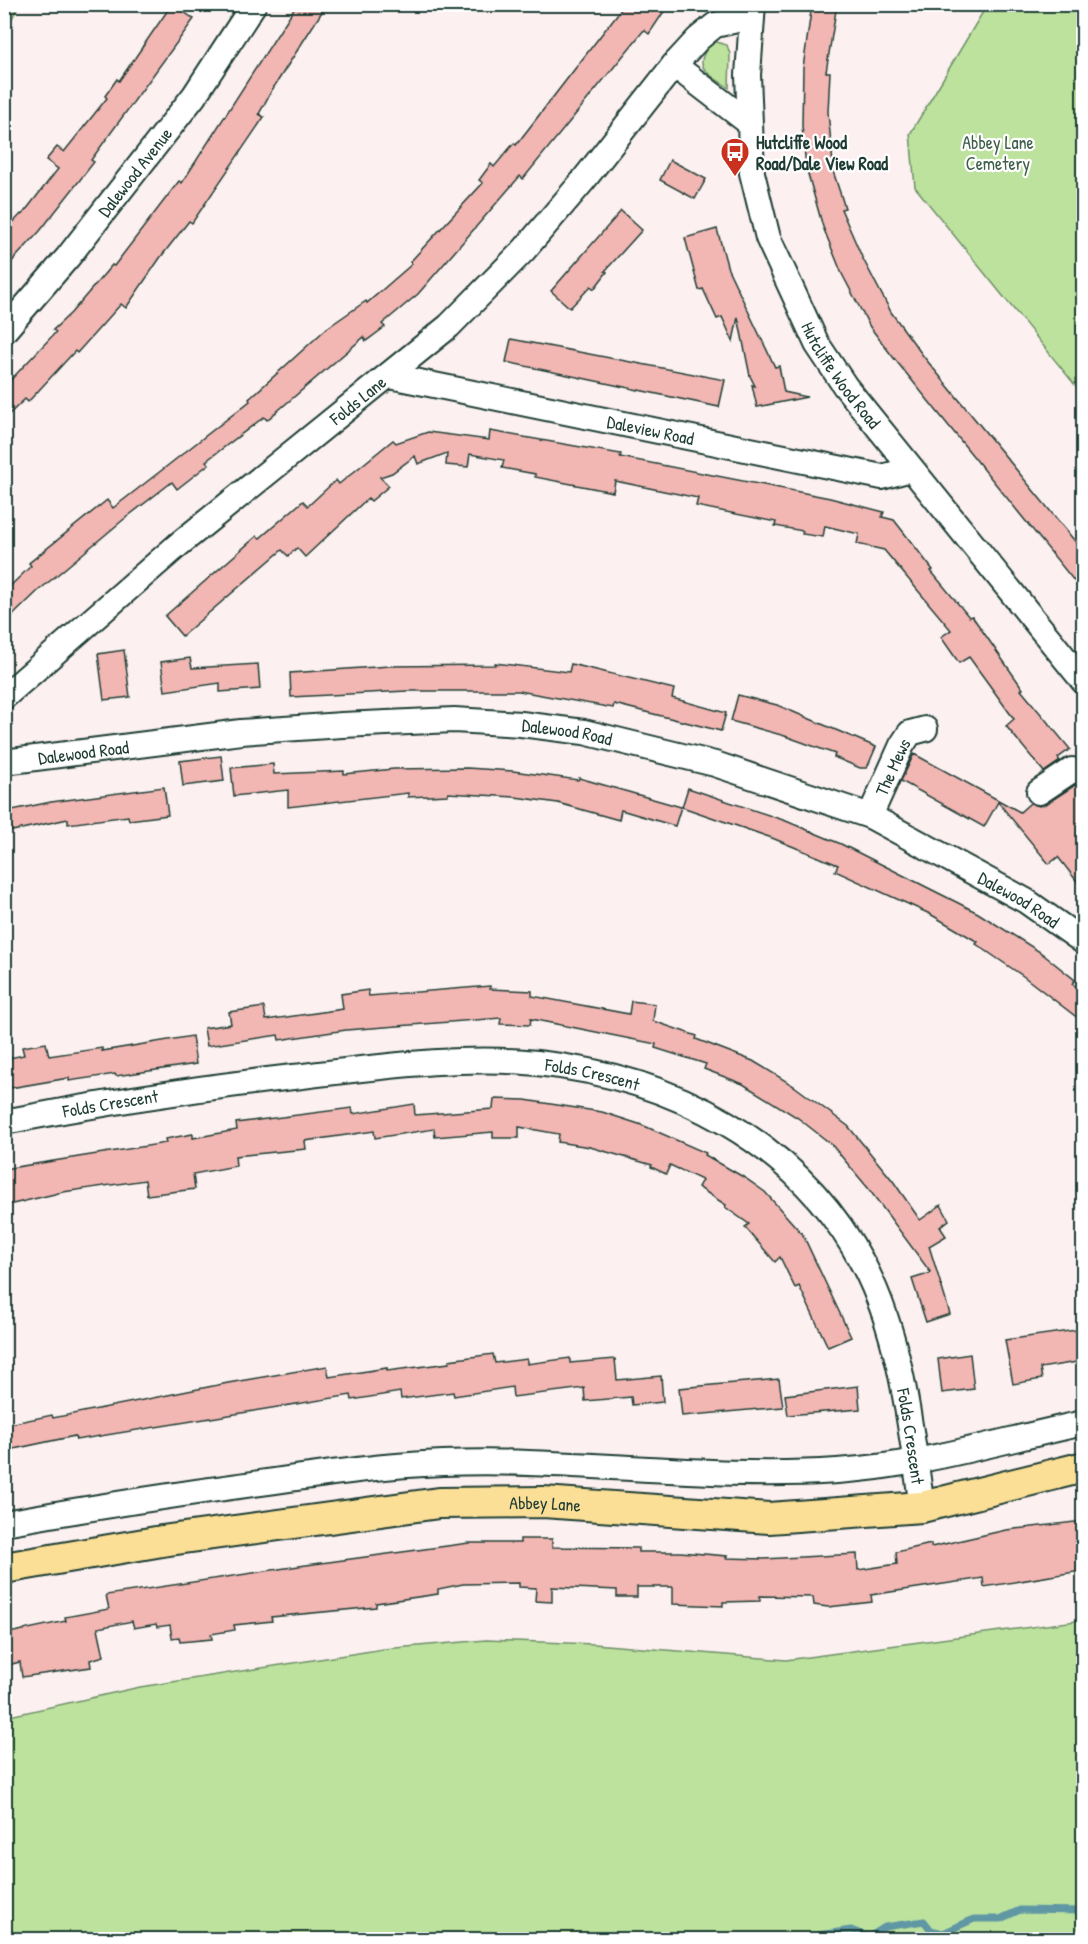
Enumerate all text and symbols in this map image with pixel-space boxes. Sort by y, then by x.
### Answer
street label: Dalewood Avenue [92,122,178,222]
place label: Hutcliffe Wood Road/Dale View Road [756,130,888,176]
park label: Abbey Lane Cemetery [962,130,1034,176]
bus stop icon: Hutcliffe Wood Road/Dale View Road [719,136,751,178]
street label: Hutcliffe Wood Road [796,318,887,433]
street label: Folds Lane [323,369,391,431]
street label: Daleview Road [605,408,696,451]
street label: Dalewood Road [520,712,615,751]
street label: The Mews [868,733,916,799]
street label: Dalewood Road [37,734,130,770]
street label: Dalewood Road [974,865,1065,934]
street label: Folds Crescent [543,1051,644,1097]
street label: Folds Crescent [60,1083,161,1123]
street label: Folds Crescent [891,1385,931,1486]
street label: Abbey Lane [509,1489,582,1517]

